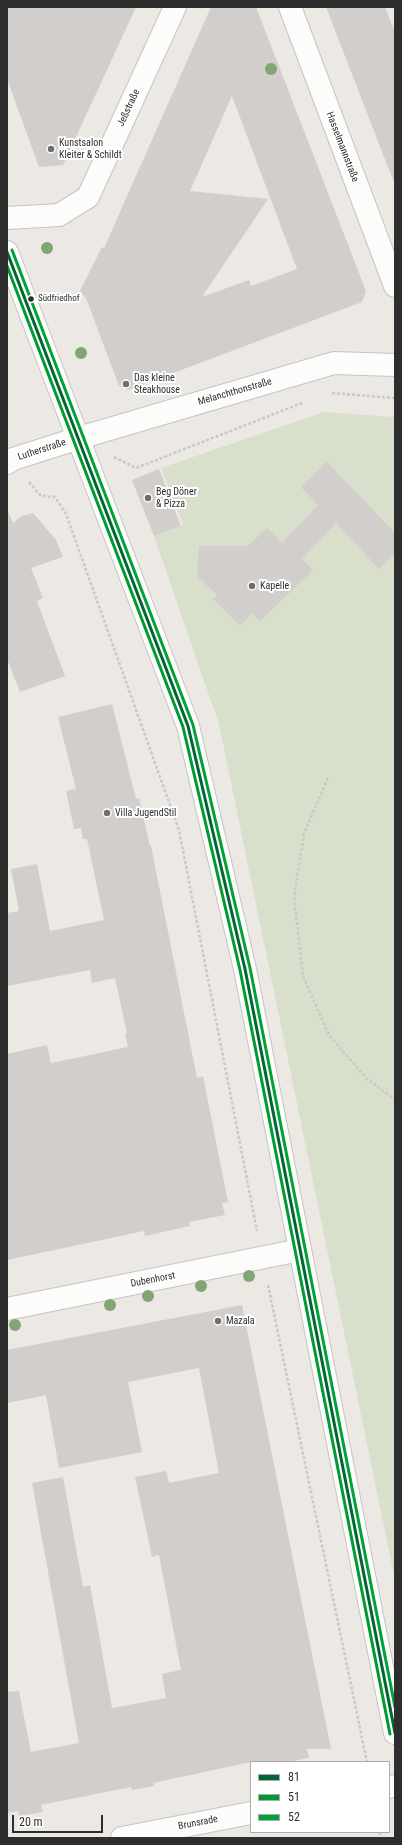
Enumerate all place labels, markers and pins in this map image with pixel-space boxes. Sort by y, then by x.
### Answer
place label: Kunstsalon Kleiter & Schildt [59,137,122,160]
marker: Kunstsalon Kleiter & Schildt [46,144,56,154]
marker: Südfriedhof [26,294,36,304]
place label: Südfriedhof [38,294,80,304]
place label: Das kleine Steakhouse [134,372,180,396]
marker: Das kleine Steakhouse [121,379,131,389]
place label: Beg Döner & Pizza [156,486,197,510]
marker: Beg Döner & Pizza [143,493,153,503]
place label: Kapelle [260,580,289,592]
marker: Kapelle [247,581,257,591]
place label: Villa JugendStil [115,807,176,819]
marker: Villa JugendStil [102,808,112,818]
place label: Mazala [226,1315,255,1327]
marker: Mazala [213,1316,223,1326]

